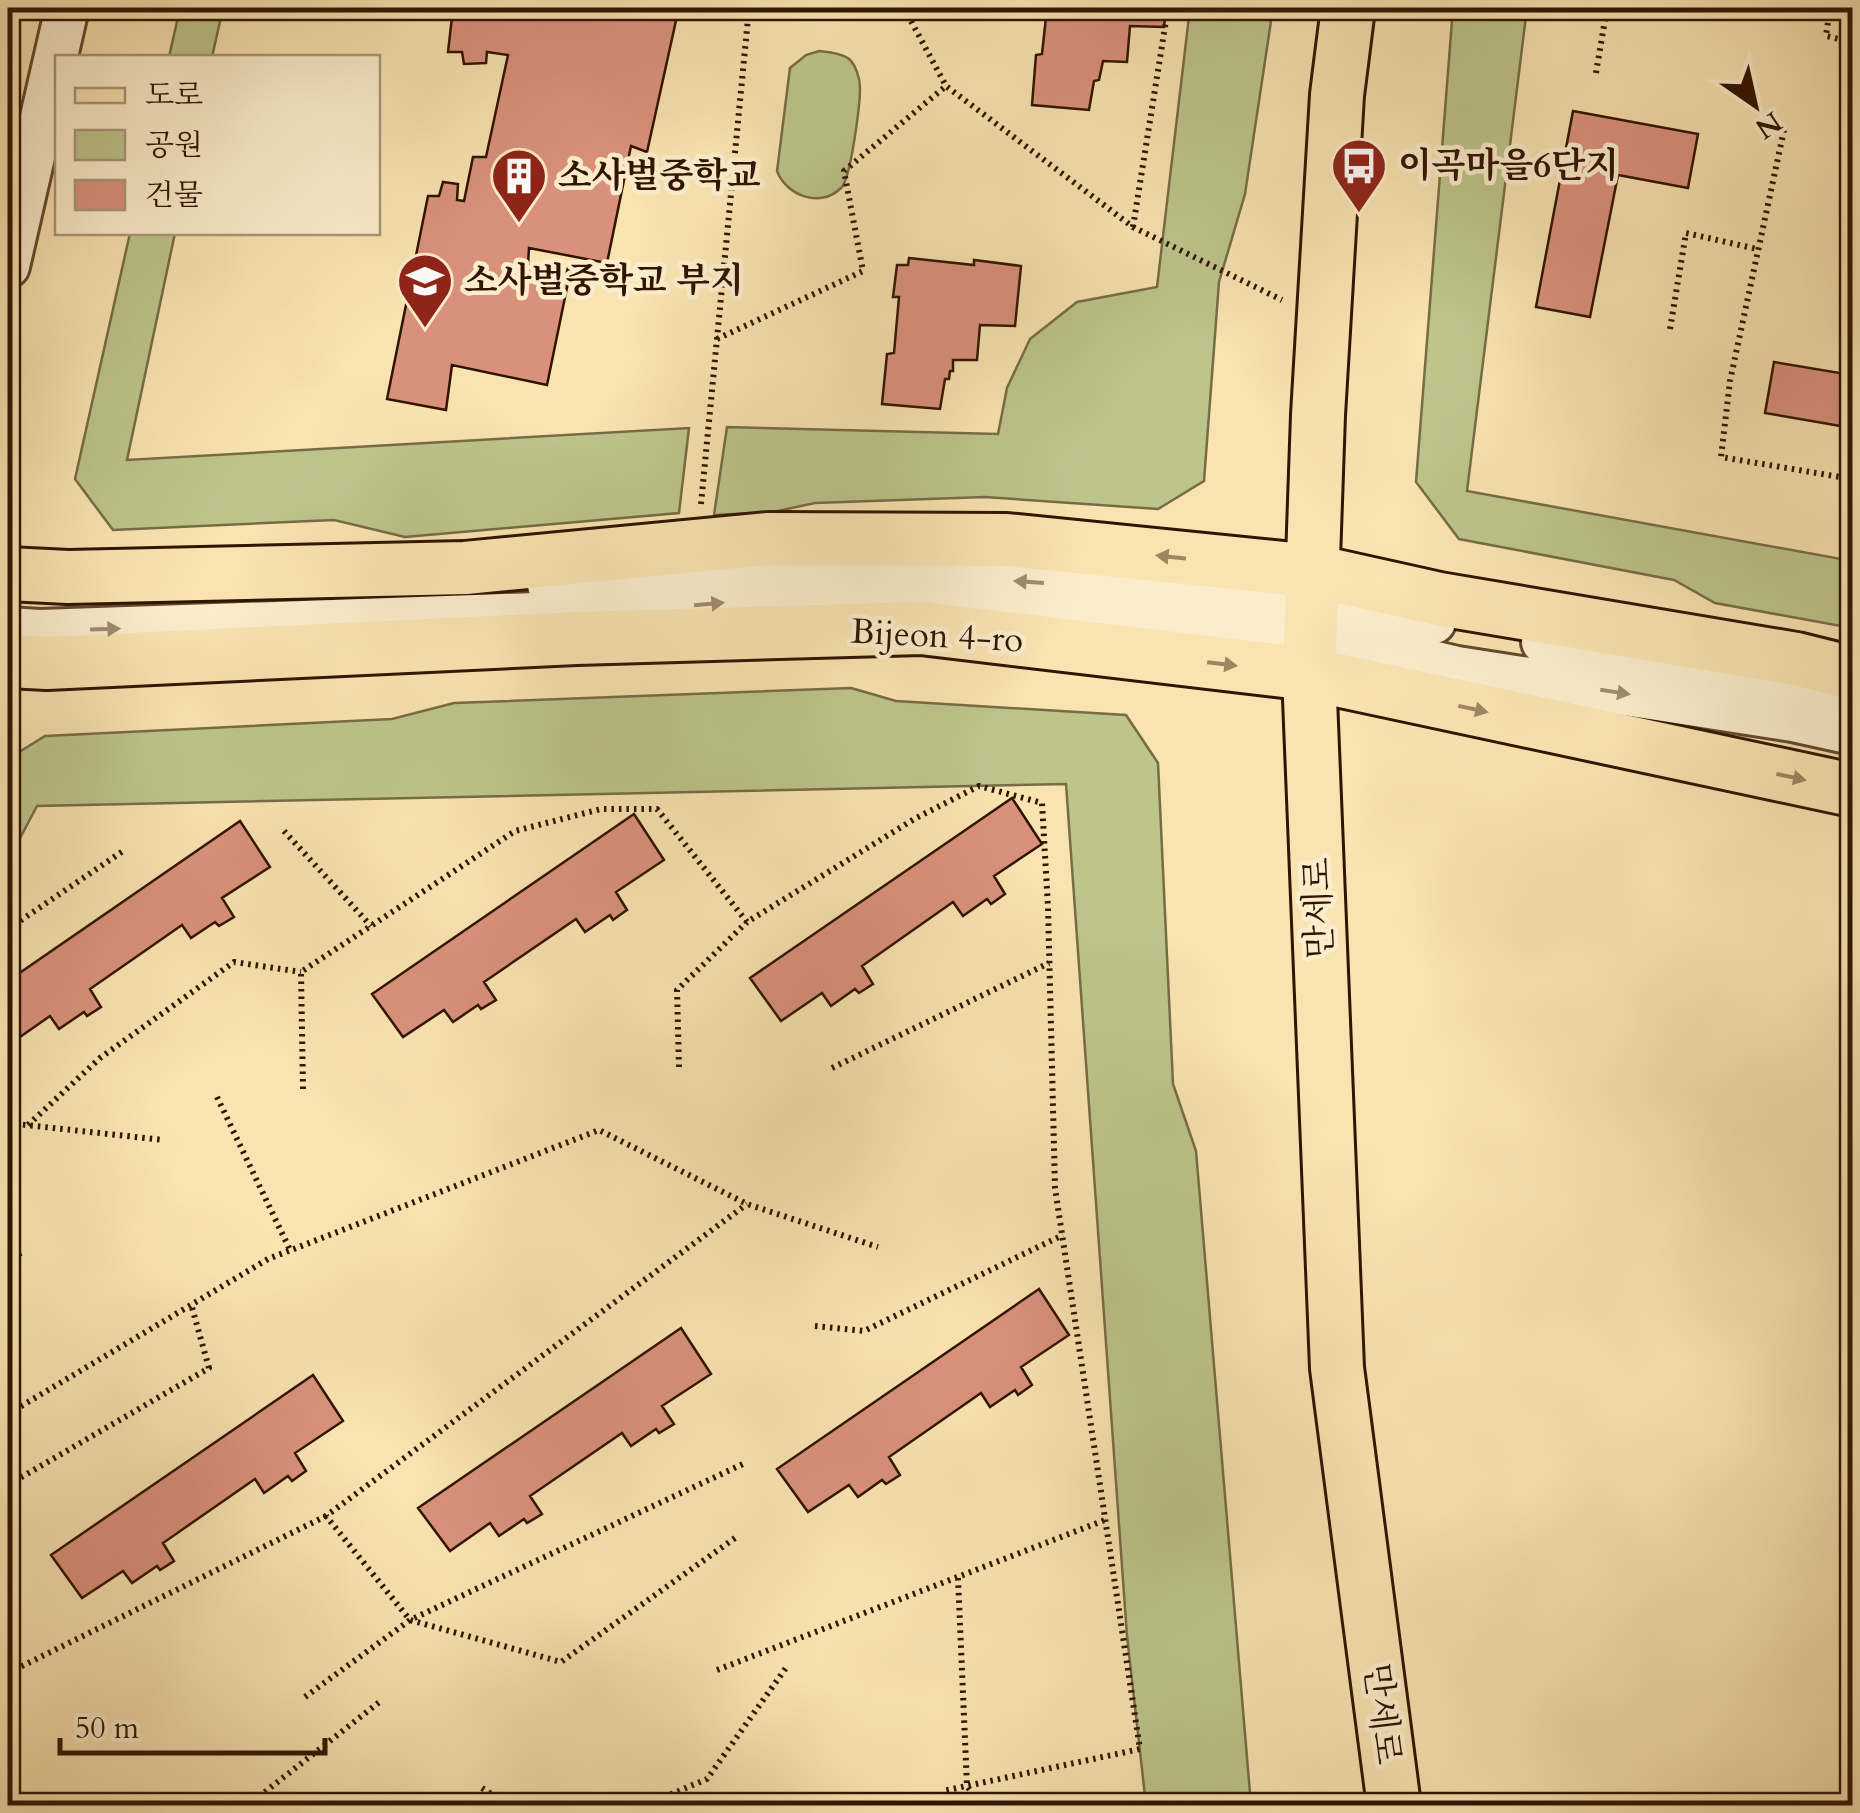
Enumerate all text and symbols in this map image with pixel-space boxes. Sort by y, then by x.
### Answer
legend [55,55,380,235]
north arrow [1705,55,1805,155]
text: 도로 [145,75,203,116]
text: N [1748,102,1789,147]
text: 공원 [145,125,203,166]
bus stop icon: 이곡마을6단지 [1329,136,1389,215]
place label: 이곡마을6단지 [1398,142,1619,190]
building icon: 소사벌중학교 [489,146,549,225]
place label: 소사벌중학교 [558,152,761,200]
text: 건물 [145,175,203,216]
school or university icon: 소사벌중학교 부지 [395,251,455,330]
place label: 소사벌중학교 부지 [464,257,744,305]
one-way arrow [1154,549,1186,565]
one-way arrow [1013,574,1045,590]
one-way arrow [694,595,726,611]
street label: Bijeon 4-ro [849,608,1025,664]
one-way arrow [89,620,121,636]
one-way arrow [1207,656,1238,672]
one-way arrow [1600,685,1631,701]
one-way arrow [1458,702,1489,717]
one-way arrow [1776,769,1807,785]
street label: 만세로 [1293,856,1345,960]
street label: 만세로 [1352,1661,1412,1767]
scale bar [60,1693,325,1755]
text: 50 m [75,1708,140,1749]

